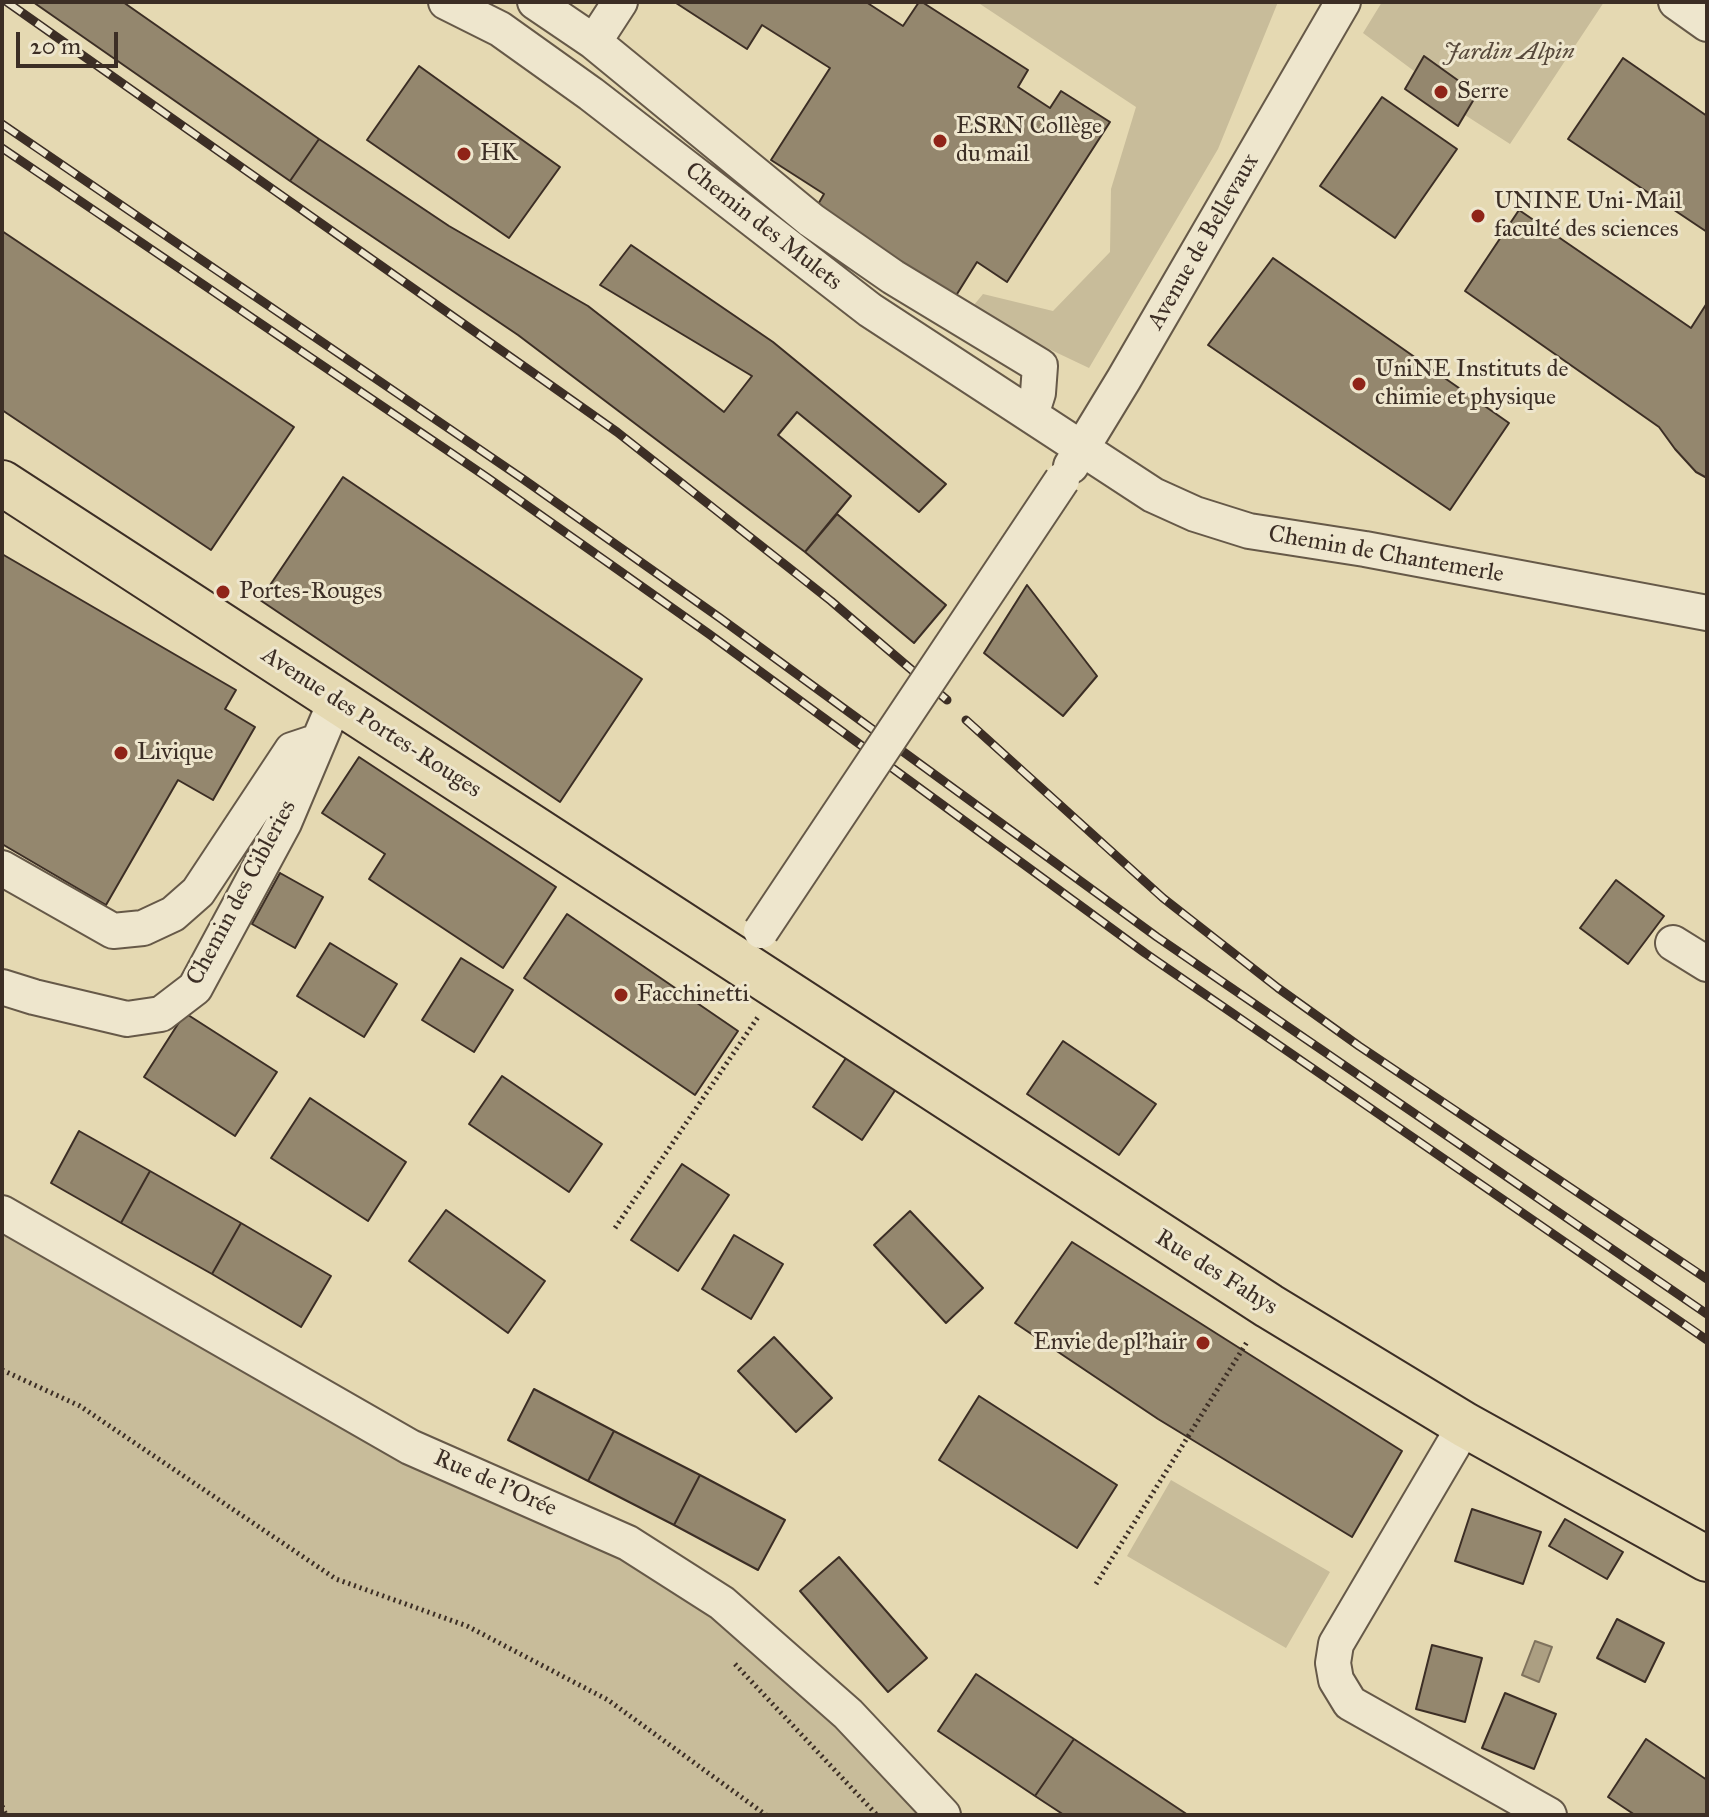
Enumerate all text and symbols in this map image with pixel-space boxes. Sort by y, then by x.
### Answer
scale bar [20,16,122,66]
text: 20 m [30,31,81,61]
park label: Jardin Alpin [1443,39,1575,67]
place label: Serre [1457,78,1509,106]
marker: Serre [1432,83,1450,101]
place label: ESRN Collège du mail [956,113,1102,169]
marker: ESRN Collège du mail [931,132,949,150]
place label: HK [480,140,518,168]
marker: HK [455,145,473,163]
street label: Avenue de Bellevaux [1142,149,1266,335]
street label: Chemin des Mulets [679,157,847,297]
place label: UNINE Uni-Mail faculté des sciences [1494,188,1682,244]
marker: UNINE Uni-Mail faculté des sciences [1469,207,1487,225]
place label: UniNE Instituts de chimie et physique [1375,356,1568,412]
marker: UniNE Instituts de chimie et physique [1350,375,1368,393]
street label: Chemin de Chantemerle [1266,520,1506,590]
place label: Portes-Rouges [239,578,382,606]
marker: Portes-Rouges [214,583,232,601]
street label: Avenue des Portes-Rouges [256,641,486,805]
place label: Livique [137,739,213,767]
marker: Livique [112,744,130,762]
street label: Chemin des Cibleries [181,795,303,991]
place label: Facchinetti [637,981,749,1009]
marker: Facchinetti [612,986,630,1004]
street label: Rue des Fahys [1150,1224,1282,1322]
place label: Envie de pl'hair [1033,1329,1187,1357]
marker: Envie de pl'hair [1194,1334,1212,1352]
street label: Rue de l'Orée [429,1444,561,1524]

